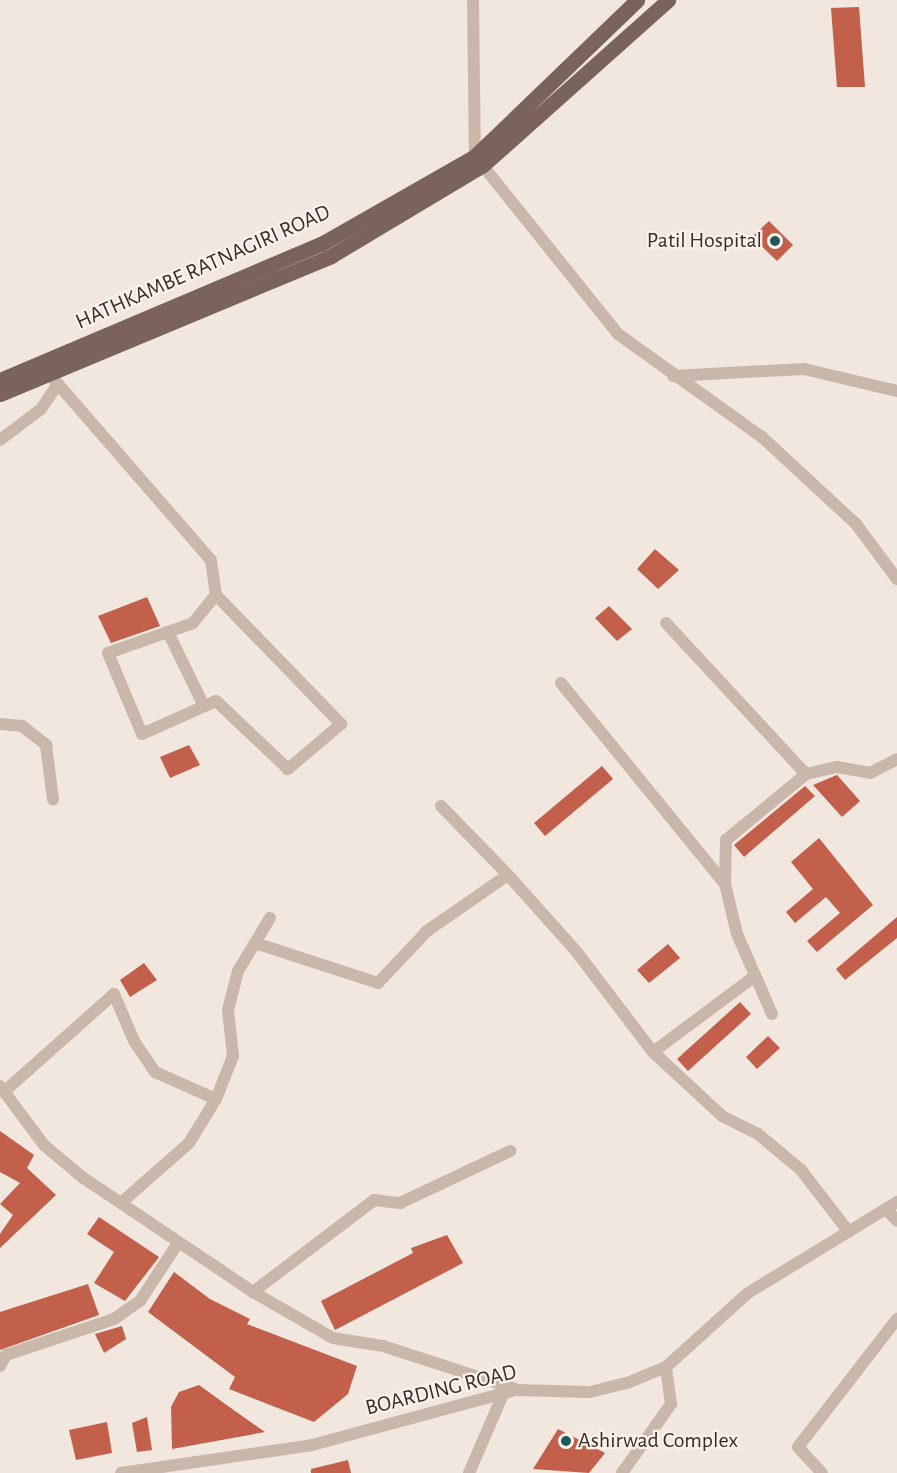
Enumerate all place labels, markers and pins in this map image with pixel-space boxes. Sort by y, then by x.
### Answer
place label: Patil Hospital [647,228,762,254]
marker: Patil Hospital [766,232,784,250]
place label: Ashirwad Complex [578,1428,738,1454]
marker: Ashirwad Complex [559,1434,573,1448]

